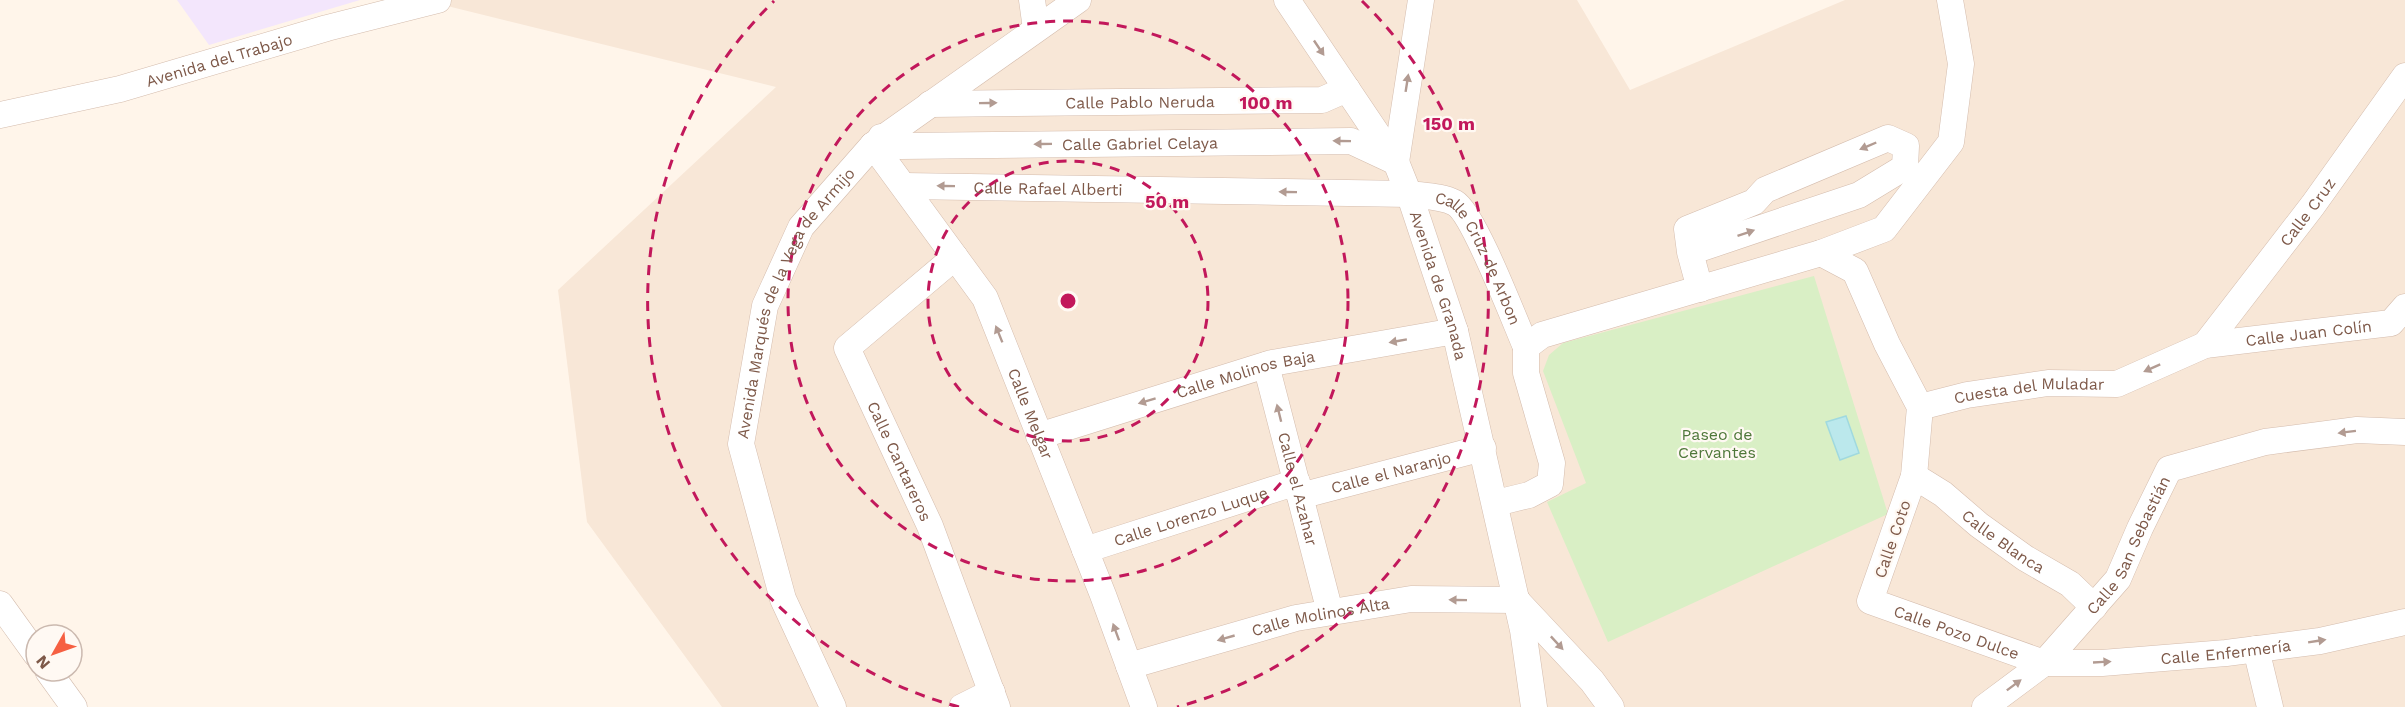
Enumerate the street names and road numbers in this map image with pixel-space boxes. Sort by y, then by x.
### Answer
street label: Avenida del Trabajo [144,30,295,91]
street label: Calle Pablo Neruda [1065,92,1215,113]
street label: Calle Gabriel Celaya [1062,133,1218,154]
street label: Avenida Marqués de la Vega de Armijo [733,164,859,440]
street label: Calle Cruz [2276,174,2339,250]
street label: Calle Rafael Alberti [973,178,1123,199]
street label: Calle Cruz de Arbon [1433,188,1525,328]
street label: Avenida de Granada [1406,208,1470,362]
street label: Calle Juan Colín [2244,316,2373,350]
street label: Calle Molinos Baja [1174,347,1316,402]
street label: Calle Melgar [1004,365,1057,463]
street label: Cuesta del Muladar [1952,374,2105,408]
street label: Calle Cantareros [863,398,935,524]
street label: Calle el Azahar [1274,430,1322,548]
street label: Calle el Naranjo [1329,448,1453,497]
street label: Calle San Sebastián [2082,473,2174,618]
street label: Calle Lorenzo Luque [1111,483,1270,550]
street label: Calle Coto [1870,498,1915,581]
street label: Calle Blanca [1958,506,2048,577]
street label: Calle Molinos Alta [1249,594,1391,640]
street label: Calle Pozo Dulce [1891,601,2022,663]
street label: Calle Enfermería [2160,636,2292,668]

